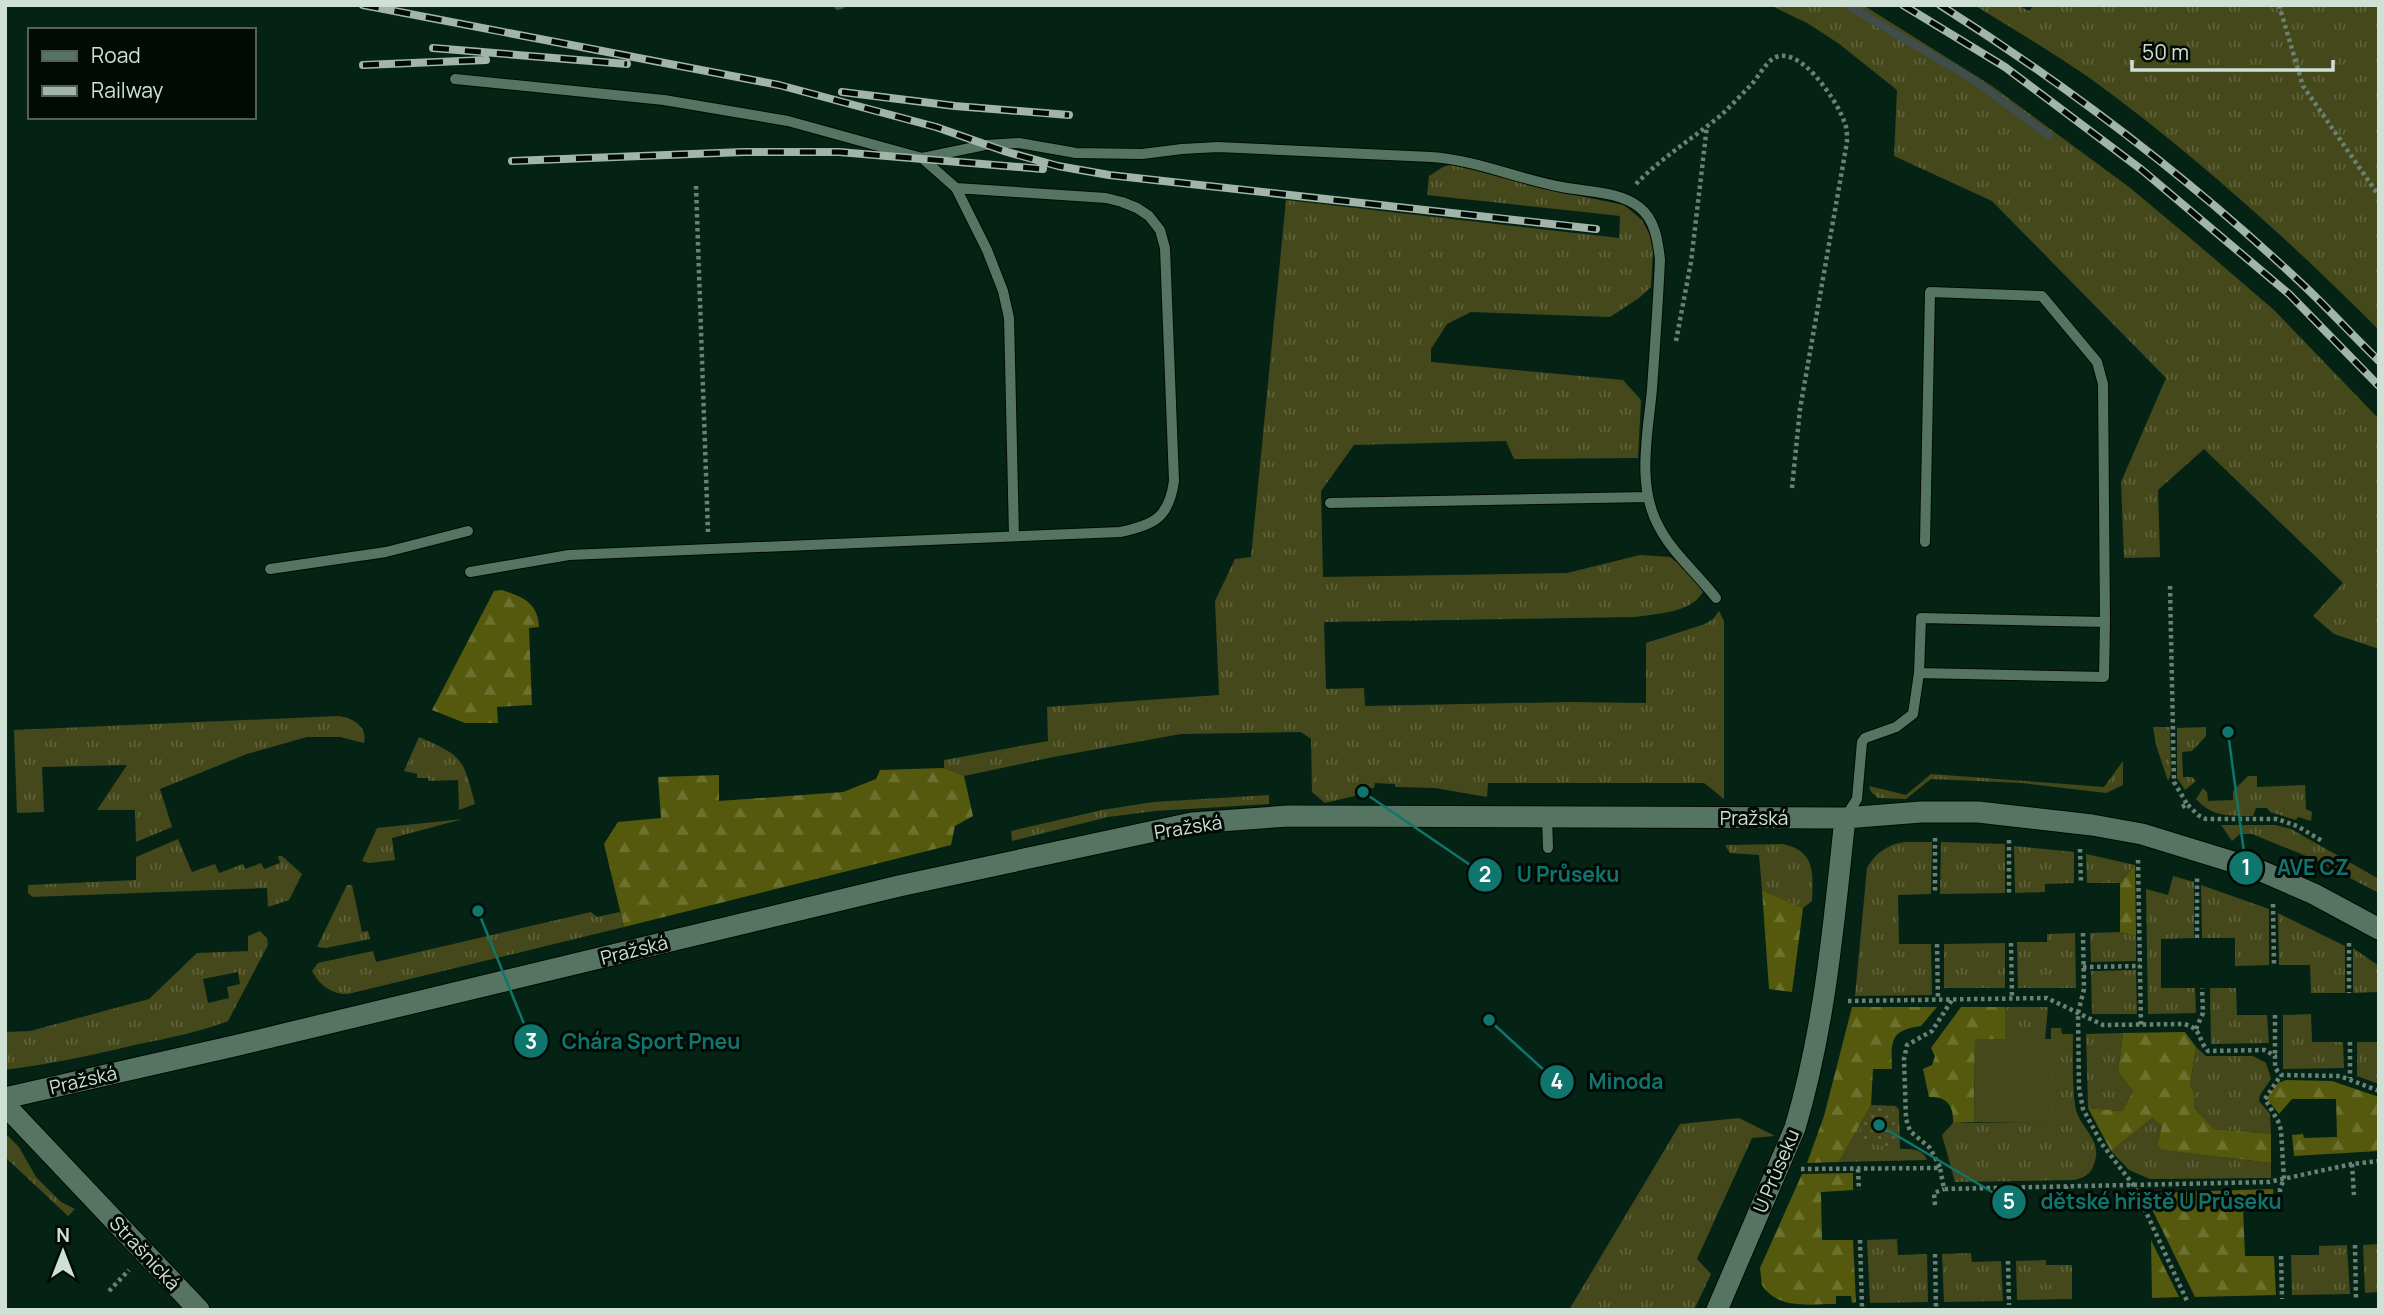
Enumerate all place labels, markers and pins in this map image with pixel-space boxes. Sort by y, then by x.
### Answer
callout: AVE CZ [2228,847,2363,889]
callout: U Průseku [1467,854,1633,896]
callout: Chára Sport Pneu [513,1020,755,1062]
callout: Minoda [1539,1061,1677,1103]
callout: dětské hřiště U Průseku [1991,1181,2296,1223]

